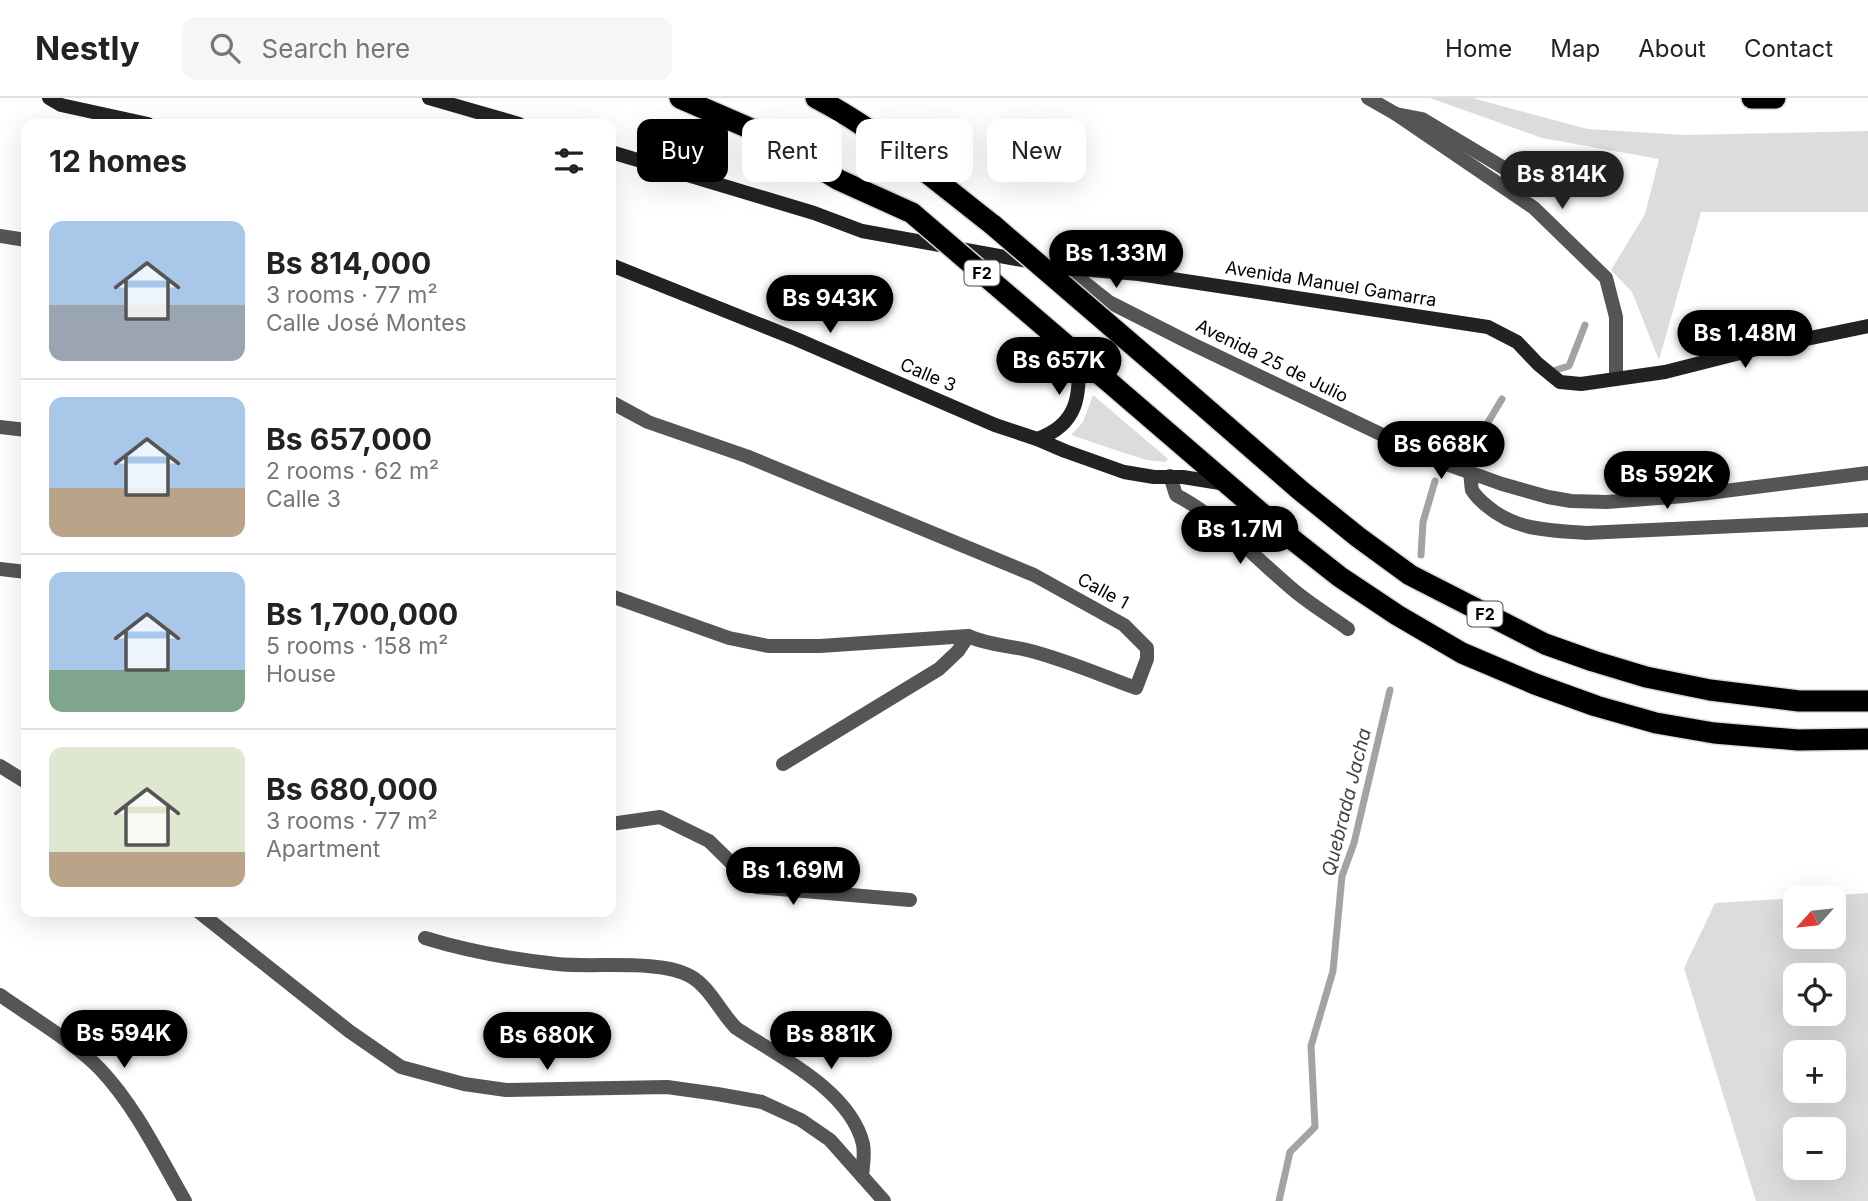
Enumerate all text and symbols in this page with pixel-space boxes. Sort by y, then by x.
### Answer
search box [182,17,672,80]
text: Nestly [35,28,140,68]
icon: search [206,29,244,67]
text: Search here [262,33,410,64]
text: Home [1445,34,1512,63]
text: Map [1550,34,1600,63]
text: About [1638,34,1706,63]
text: Contact [1744,34,1833,63]
chip: Buy [637,119,728,182]
chip: Rent [742,119,842,182]
chip: Filters [856,119,973,182]
chip: New [987,119,1086,182]
icon: filters [550,142,588,180]
text: 12 homes [49,143,187,179]
pin: Bs 814K [1497,152,1627,211]
text: Bs 814K [1517,160,1607,188]
pin: Bs 1.33M [1044,230,1188,290]
text: Bs 1.33M [1065,239,1167,267]
text: Bs 814,000 [266,245,431,281]
icon: home [105,249,189,333]
street label: Avenida Manuel Gamarra [1224,256,1438,311]
road number: F2 [964,260,1000,286]
pin: Bs 943K [765,275,895,335]
text: 3 rooms · 77 m² [266,281,438,309]
text: Bs 943K [782,284,878,312]
text: Calle José Montes [266,309,467,337]
pin: Bs 1.48M [1673,310,1817,370]
street label: Avenida 25 de Julio [1193,315,1352,407]
text: Bs 1.48M [1693,319,1797,347]
pin: Bs 657K [994,338,1124,397]
text: Bs 657K [1012,346,1106,374]
street label: Calle 3 [897,353,959,396]
text: Bs 657,000 [266,421,432,457]
pin: Bs 668K [1376,422,1506,481]
icon: home [105,425,189,509]
text: Bs 668K [1394,430,1488,458]
pin: Bs 592K [1602,452,1732,511]
text: 2 rooms · 62 m² [266,457,439,485]
text: Bs 592K [1620,460,1714,488]
text: Calle 3 [266,485,341,513]
pin: Bs 1.7M [1175,506,1305,566]
text: Bs 1.7M [1197,515,1283,543]
street label: Calle 1 [1074,568,1132,613]
text: Bs 1,700,000 [266,596,458,632]
icon: home [105,600,189,684]
road number: F2 [1468,601,1502,626]
text: 5 rooms · 158 m² [266,632,449,660]
text: House [266,660,336,688]
water label: Quebrada Jacha [1317,725,1376,879]
text: Bs 680,000 [266,771,438,807]
icon: home [105,775,189,859]
text: 3 rooms · 77 m² [266,807,438,835]
text: Apartment [266,835,380,863]
pin: Bs 1.69M [721,848,865,907]
text: Bs 1.69M [742,856,844,884]
north arrow [1783,886,1846,948]
map controls [1783,886,1846,1180]
button: locate [1783,963,1846,1026]
pin: Bs 594K [59,1010,189,1070]
pin: Bs 680K [482,1012,612,1072]
pin: Bs 881K [766,1012,896,1071]
text: Bs 594K [76,1019,172,1047]
text: Bs 881K [786,1020,876,1048]
text: Bs 680K [499,1021,595,1049]
button: + [1783,1040,1846,1103]
button: − [1783,1117,1846,1180]

